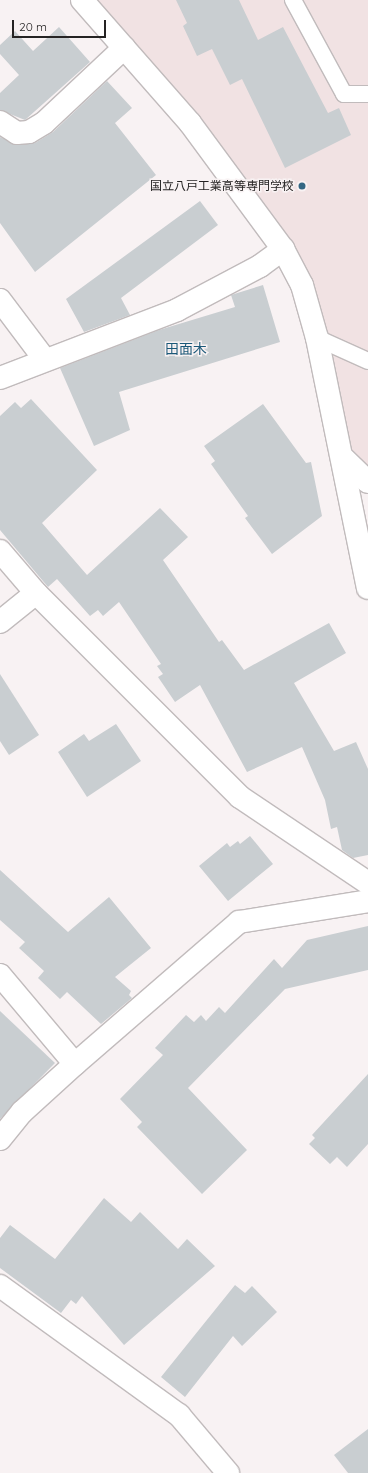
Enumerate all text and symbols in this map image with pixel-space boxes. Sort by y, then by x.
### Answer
scale bar [14,12,108,38]
text: 20 m [19,19,47,34]
place label: 国立八戸工業高等専門学校 [150,179,294,193]
marker: 国立八戸工業高等専門学校 [297,181,307,191]
district label: 田面木 [165,341,207,357]

